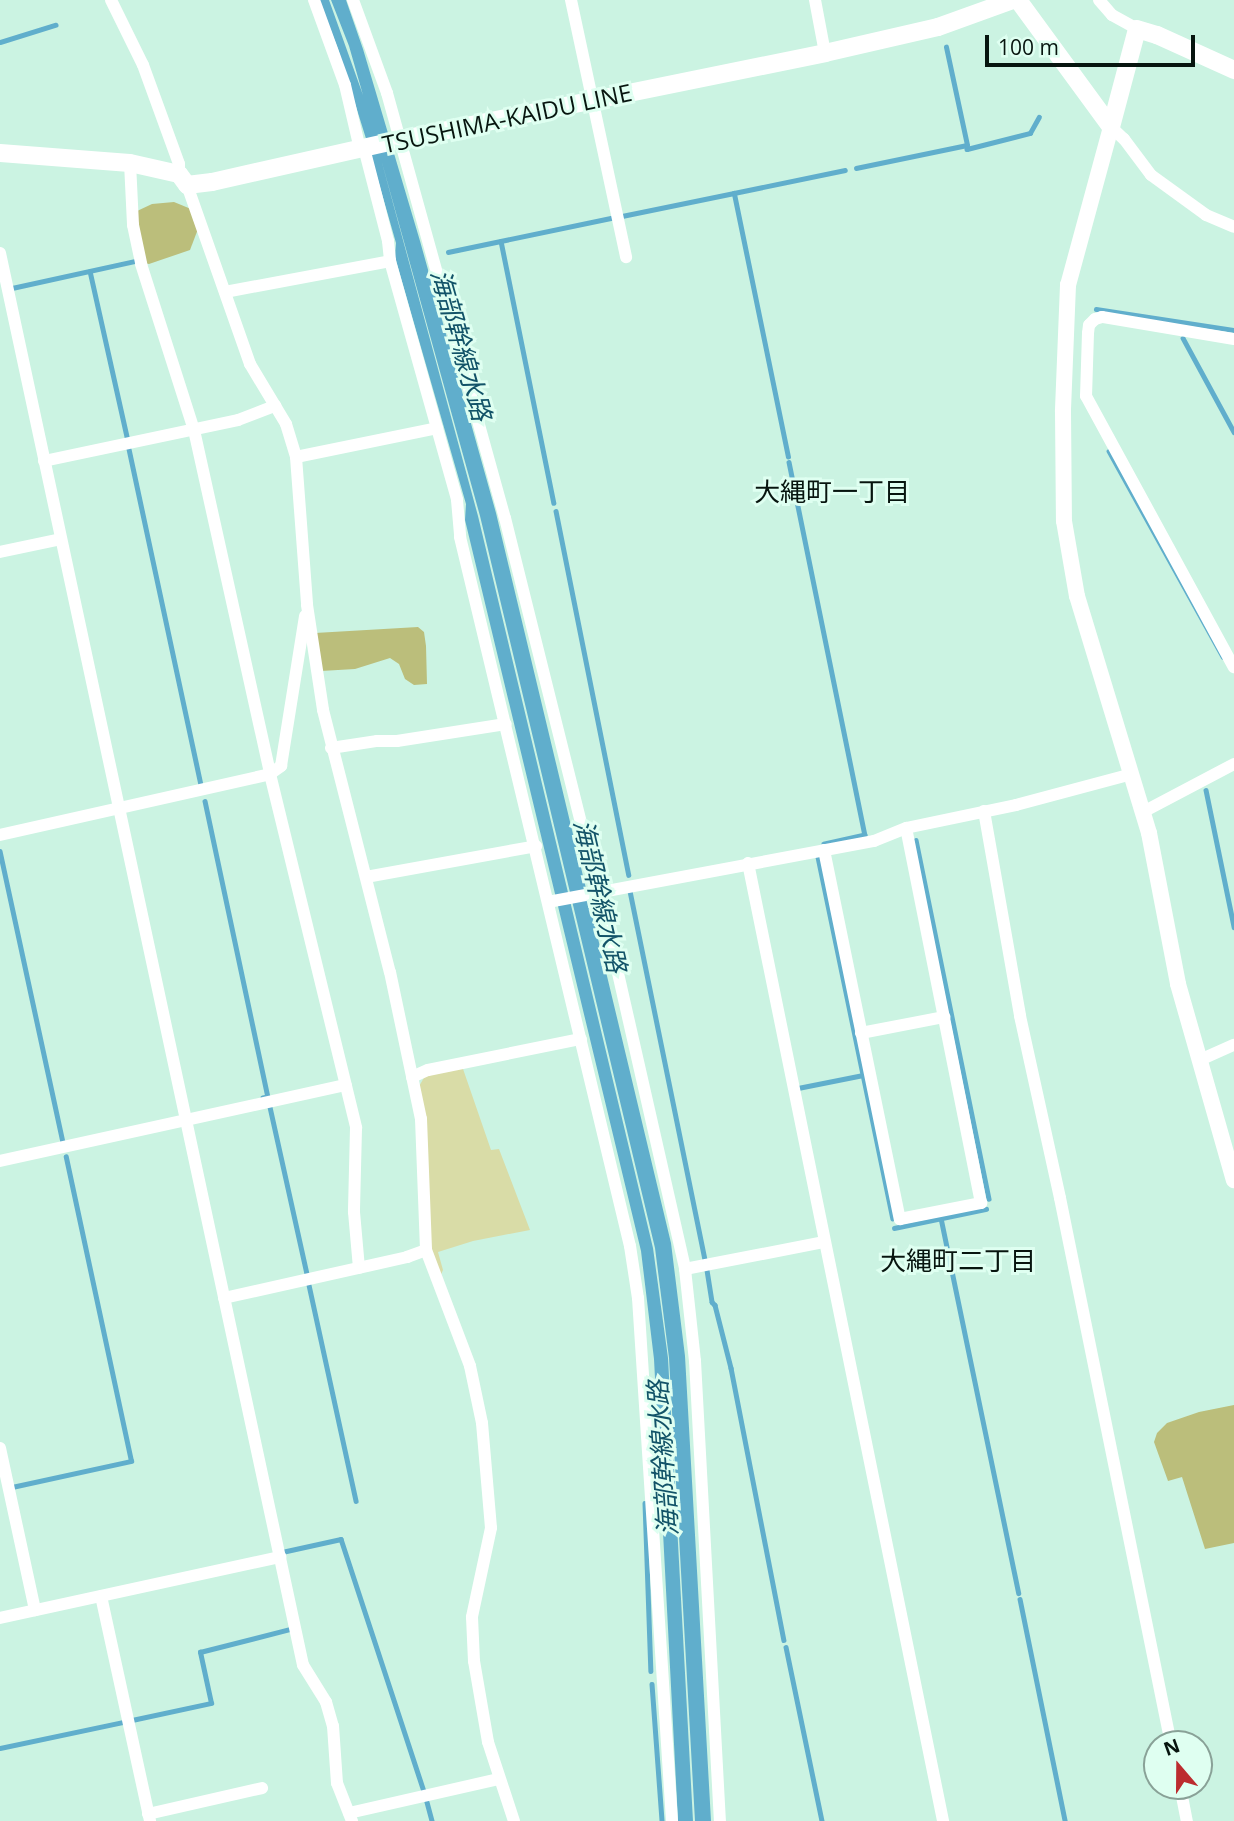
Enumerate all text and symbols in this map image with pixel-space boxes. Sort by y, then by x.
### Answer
scale bar [989,21,1199,65]
text: 100 m [998,33,1059,61]
street label: TSUSHIMA-KAIDU LINE [380,77,634,159]
water label: 海部幹線水路 [425,266,497,424]
district label: 大縄町一丁目 [754,476,910,508]
water label: 海部幹線水路 [567,816,633,976]
district label: 大縄町二丁目 [880,1245,1036,1277]
water label: 海部幹線水路 [642,1379,684,1537]
north arrow [1143,1730,1213,1800]
text: N [1160,1732,1183,1762]

